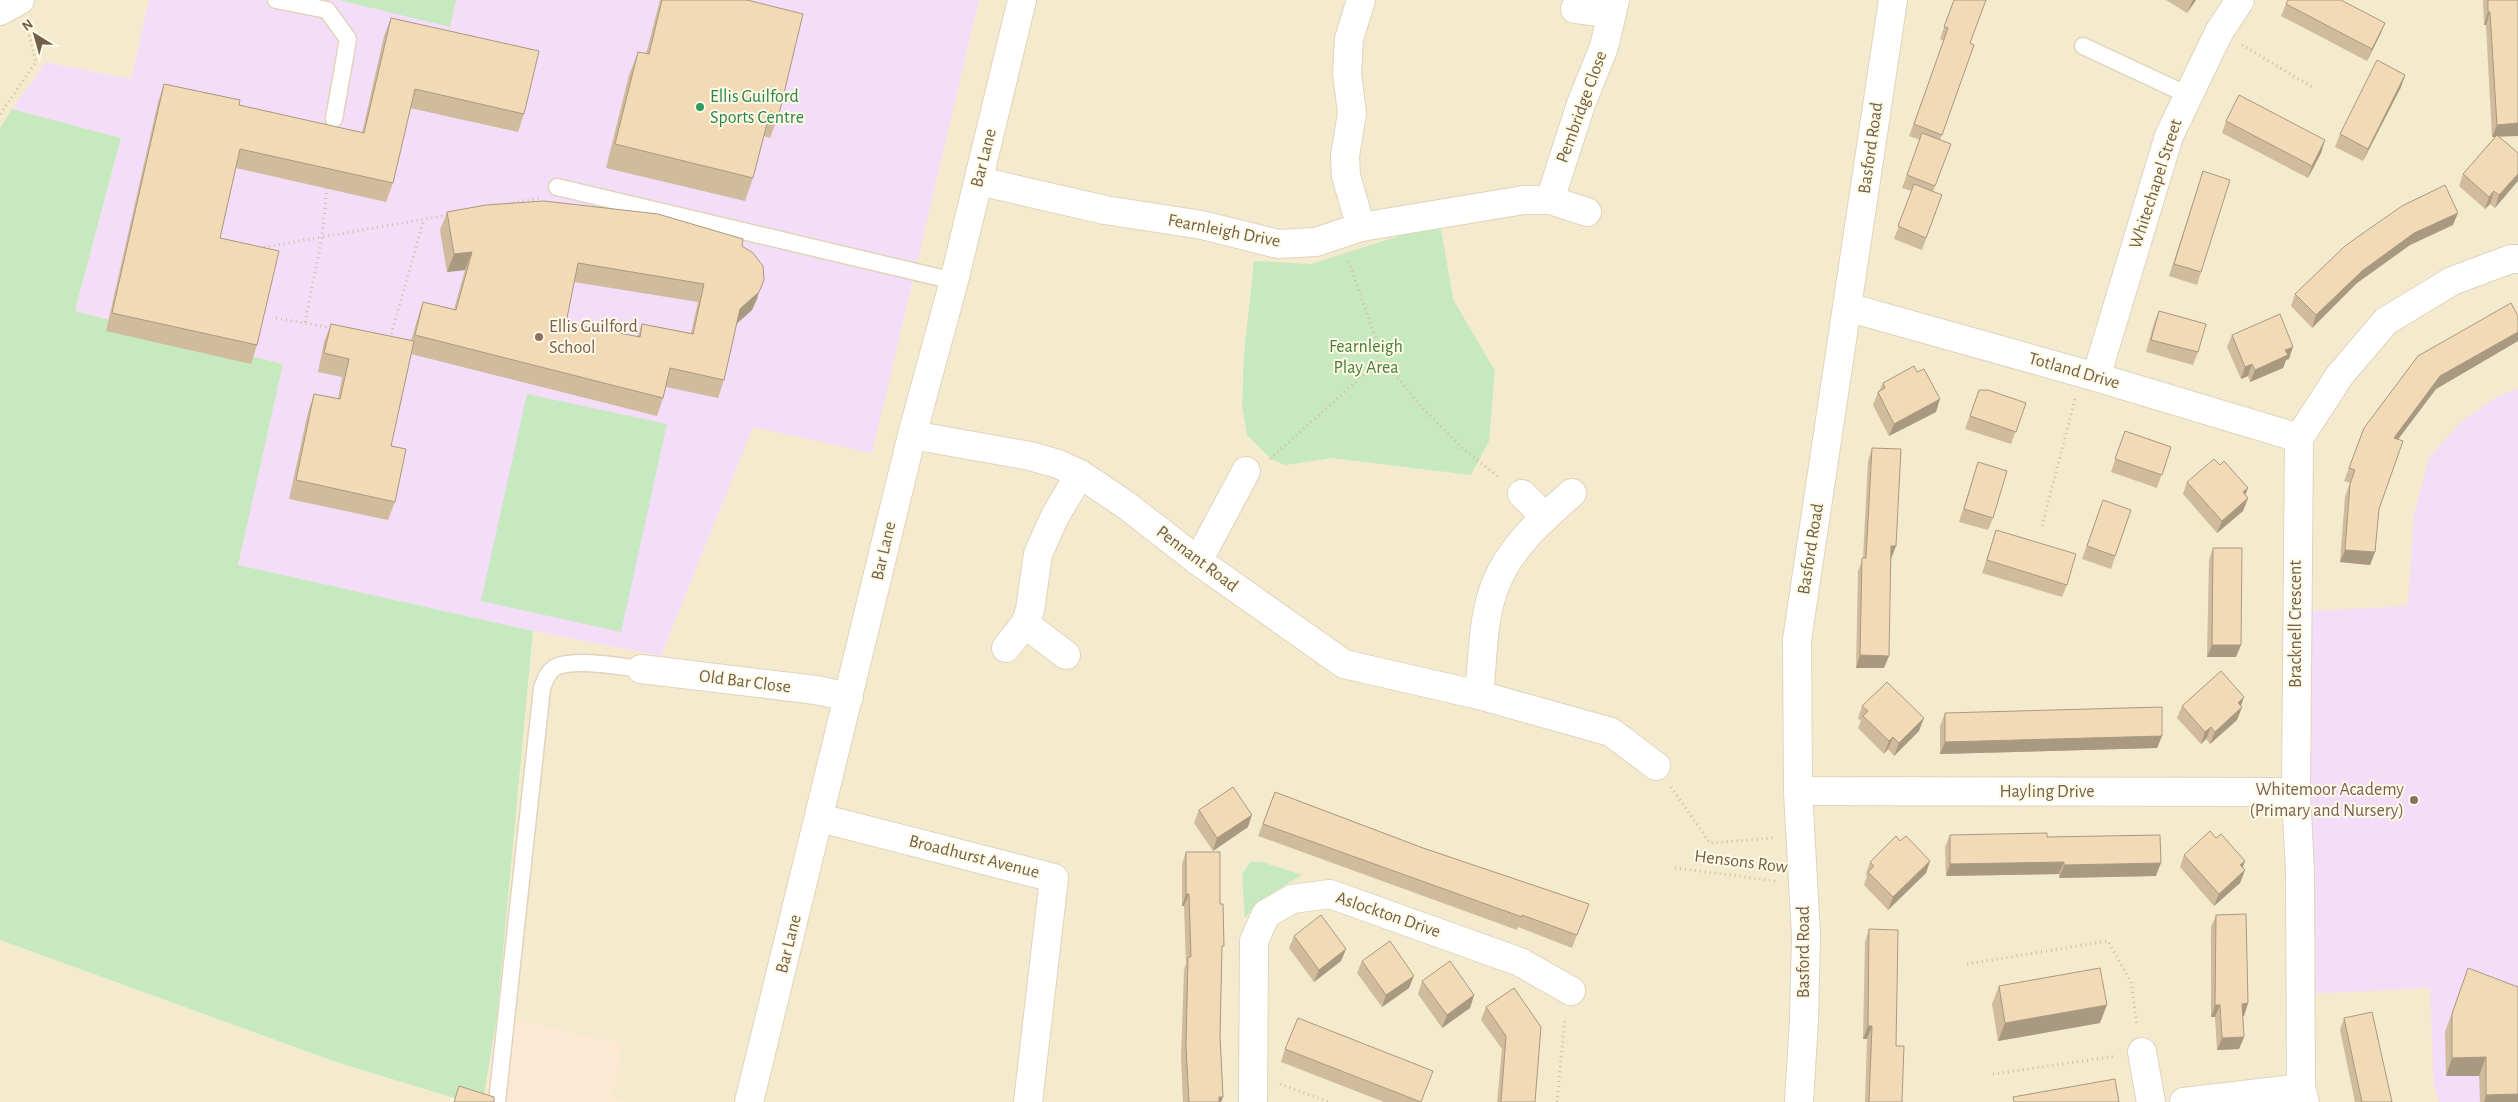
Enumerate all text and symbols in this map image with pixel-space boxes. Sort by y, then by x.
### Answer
north arrow [10,10,60,60]
text: N [20,17,36,34]
street label: Pembridge Close [1553,49,1611,165]
place label: Ellis Guilford Sports Centre [710,88,804,127]
marker: Ellis Guilford Sports Centre [694,101,706,113]
street label: Basford Road [1856,101,1886,195]
street label: Whitechapel Street [2127,117,2186,251]
street label: Bar Lane [968,127,1000,189]
street label: Fearnleigh Drive [1166,211,1282,251]
place label: Ellis Guilford School [549,318,638,357]
marker: Ellis Guilford School [533,331,545,343]
park label: Fearnleigh Play Area [1329,338,1403,377]
street label: Totland Drive [2026,349,2122,393]
street label: Basford Road [1795,502,1827,596]
street label: Bar Lane [869,520,899,582]
street label: Pennant Road [1153,523,1241,595]
street label: Bracknell Crescent [2287,560,2305,688]
street label: Old Bar Close [698,667,792,697]
place label: Whitemoor Academy (Primary and Nursery) [2249,781,2404,820]
street label: Hayling Drive [2000,783,2095,801]
marker: Whitemoor Academy (Primary and Nursery) [2408,794,2420,806]
street label: Broadhurst Avenue [907,832,1041,882]
street label: Hensons Row [1693,847,1789,877]
street label: Aslockton Drive [1333,889,1443,941]
street label: Basford Road [1795,906,1813,998]
street label: Bar Lane [773,913,805,975]

